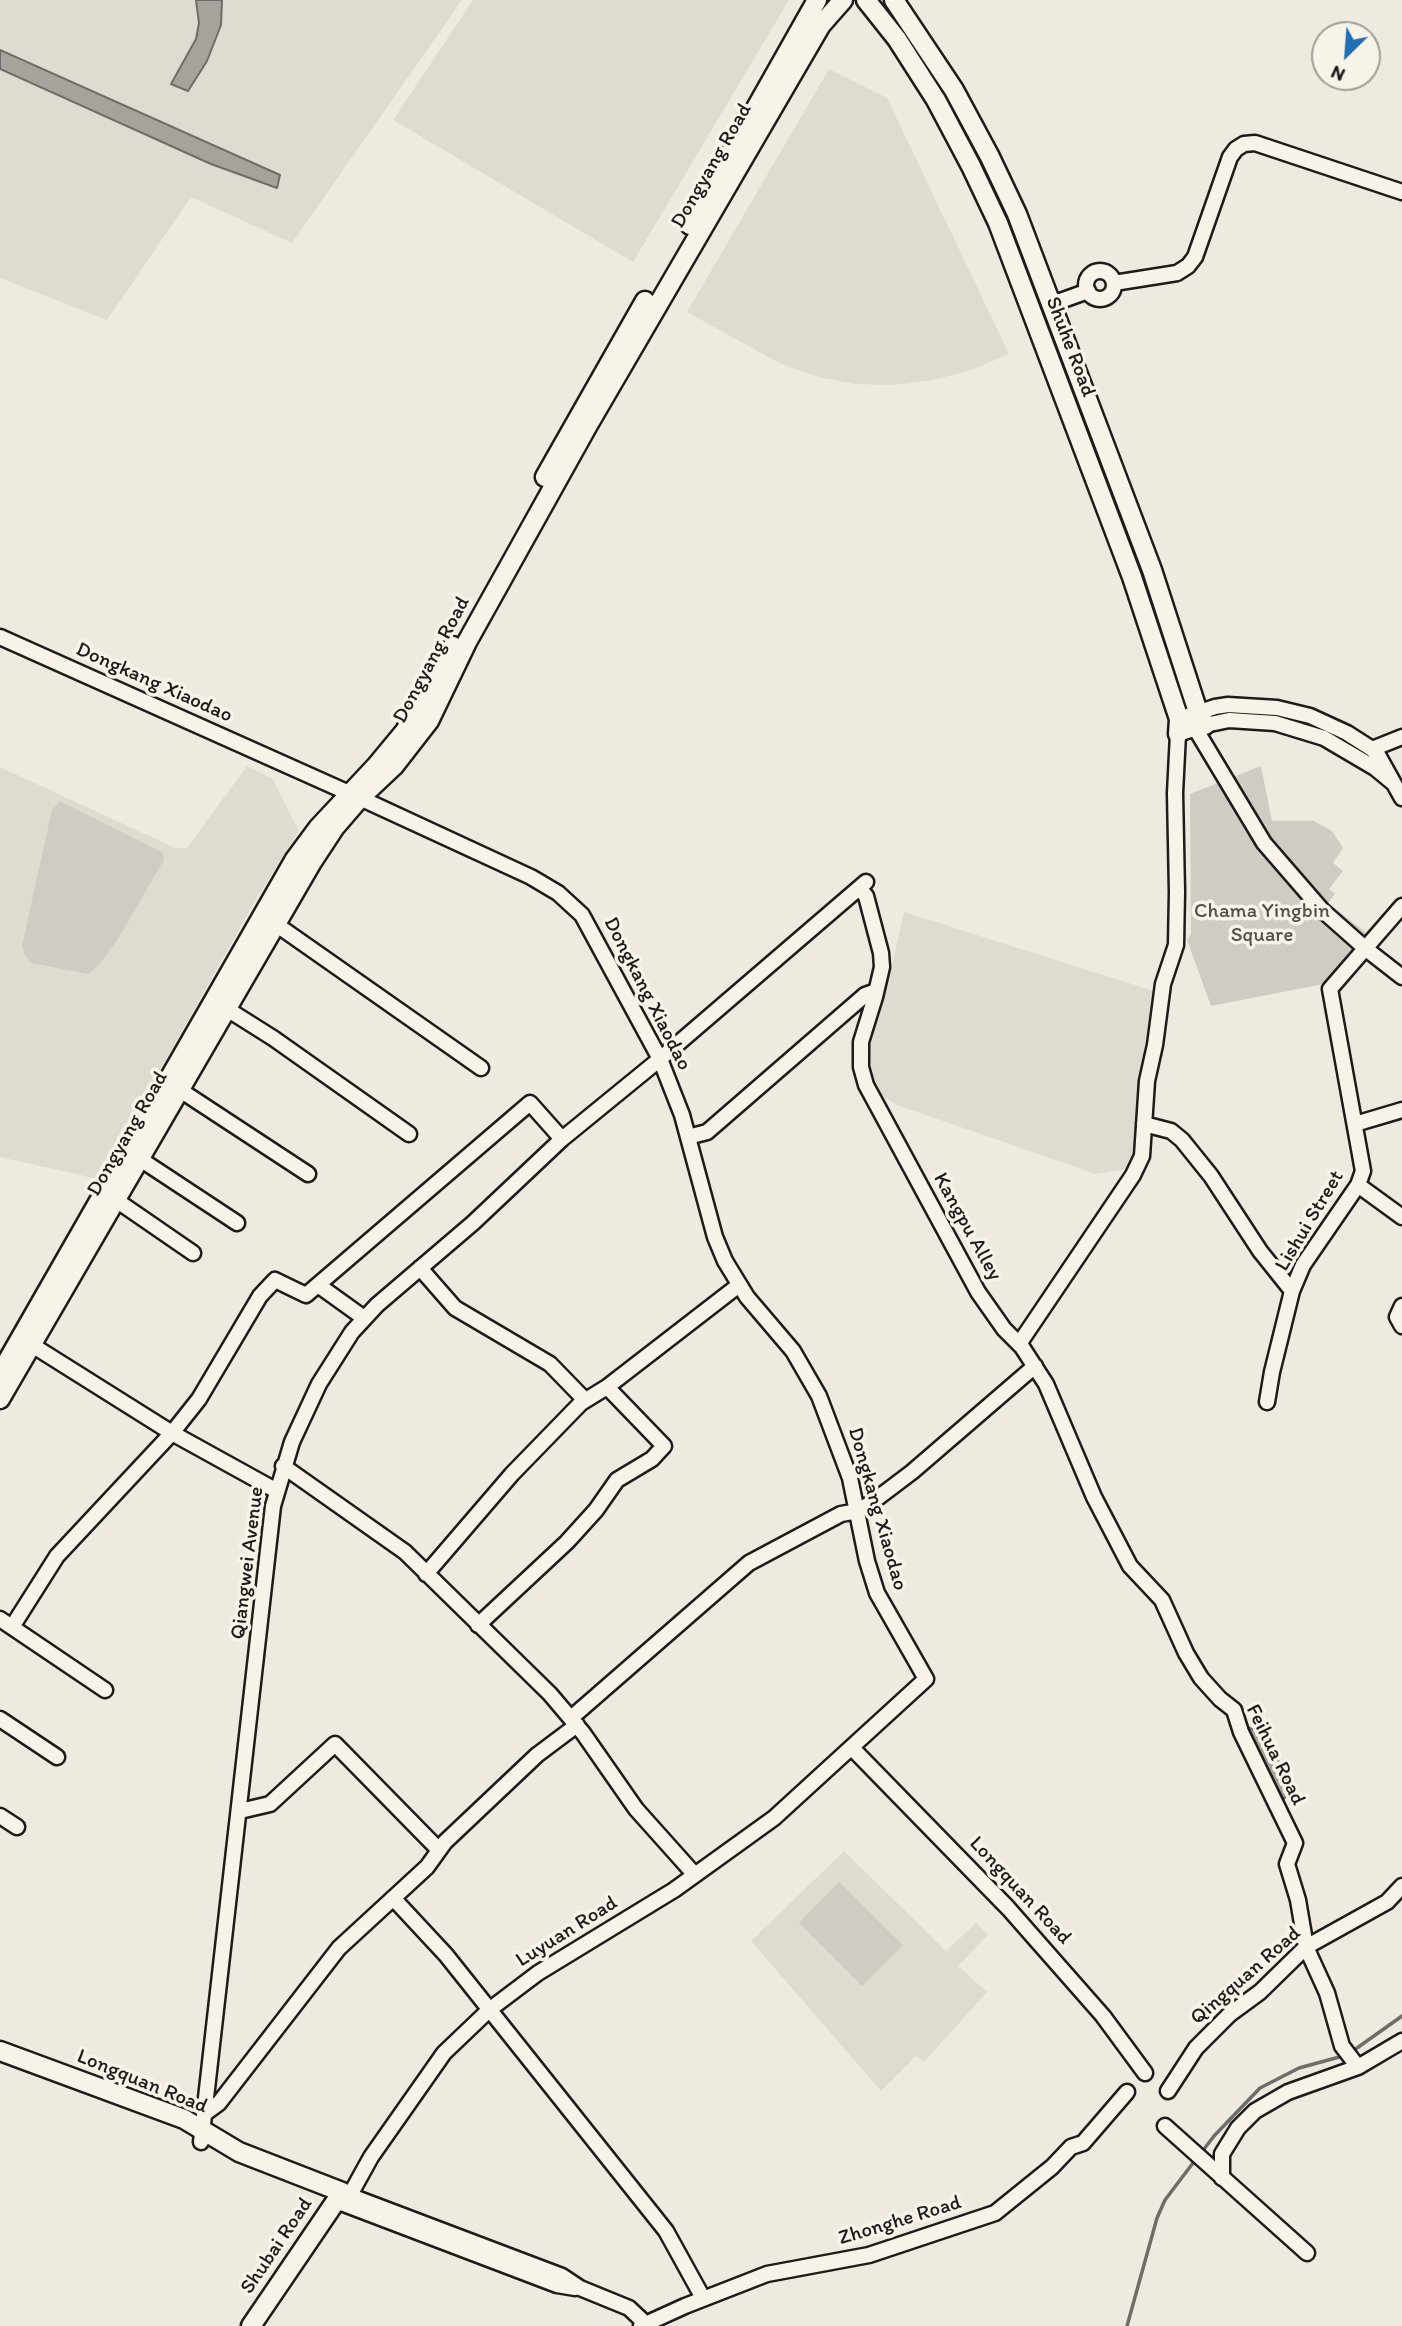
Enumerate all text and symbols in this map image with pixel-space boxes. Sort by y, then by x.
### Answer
north arrow [1311,21,1381,91]
text: N [1327,61,1348,87]
street label: Dongyang Road [666,99,758,233]
street label: Shuhe Road [1039,293,1101,401]
street label: Dongyang Road [388,592,476,728]
street label: Dongkang Xiaodao [72,637,236,729]
park label: Chama Yingbin Square [1194,899,1330,949]
street label: Dongkang Xiaodao [597,913,697,1075]
street label: Dongyang Road [82,1067,174,1201]
street label: Lishui Street [1270,1166,1350,1276]
street label: Kangpu Alley [927,1169,1007,1285]
street label: Dongkang Xiaodao [842,1424,912,1594]
street label: Qiangwei Avenue [226,1485,270,1641]
street label: Feihua Road [1240,1700,1310,1810]
street label: Longquan Road [963,1832,1077,1950]
street label: Luyuan Road [511,1891,623,1973]
street label: Qingquan Road [1186,1921,1306,2031]
street label: Longquan Road [73,2044,211,2120]
street label: Zhonghe Road [835,2190,965,2252]
street label: Shubai Road [235,2193,319,2299]

